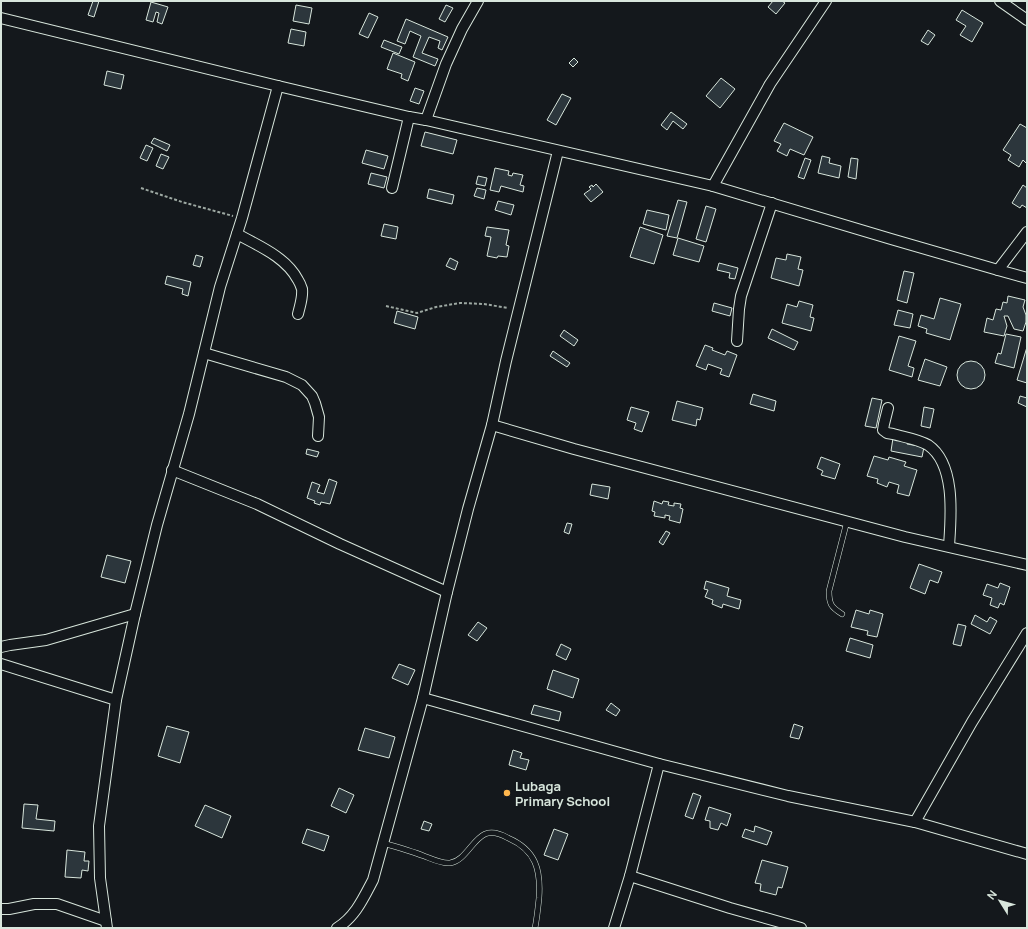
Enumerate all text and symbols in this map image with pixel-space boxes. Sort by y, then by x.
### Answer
place label: Lubaga Primary School [515,777,610,810]
marker: Lubaga Primary School [502,788,512,798]
north arrow [980,881,1020,921]
text: N [983,887,1000,902]

